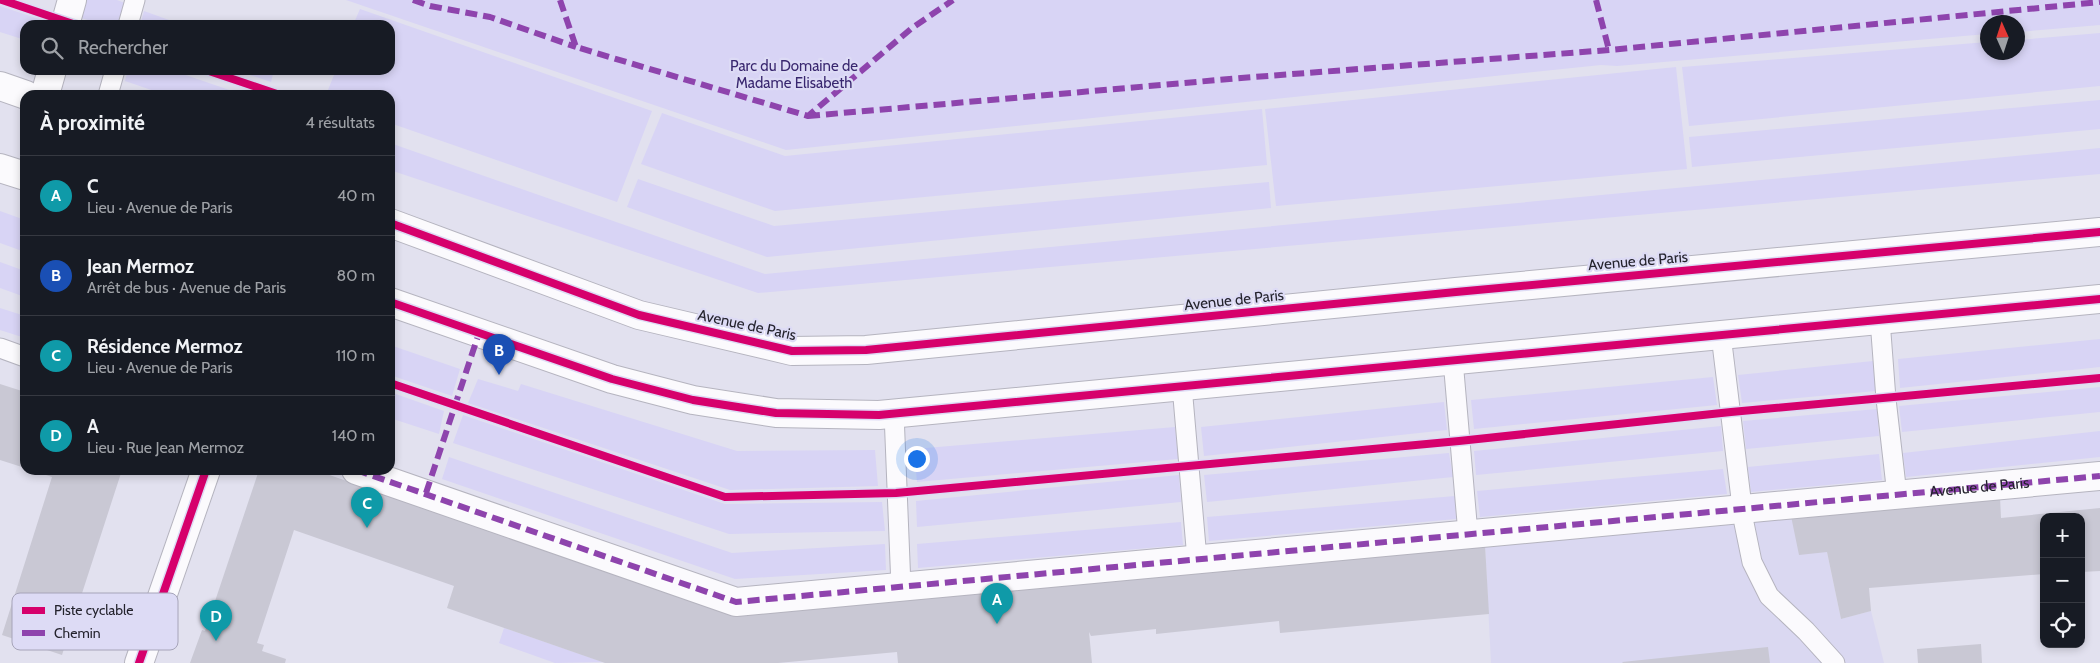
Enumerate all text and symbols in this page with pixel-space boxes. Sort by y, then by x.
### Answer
north arrow [1980,15,2025,60]
search box [20,20,395,75]
icon: search [38,34,66,62]
text: Rechercher [78,36,168,59]
park label: Parc du Domaine de Madame Elisabeth [730,57,858,92]
text: À proximité [40,110,145,135]
text: 4 résultats [305,113,375,132]
text: C [87,175,99,198]
text: A [51,186,61,205]
text: 40 m [337,186,375,205]
text: Lieu · Avenue de Paris [87,198,233,217]
street label: Avenue de Paris [1587,248,1689,274]
text: Jean Mermoz [87,255,194,278]
text: B [51,266,61,285]
text: 80 m [337,266,375,285]
text: Arrêt de bus · Avenue de Paris [87,278,286,297]
street label: Avenue de Paris [1183,286,1285,314]
street label: Avenue de Paris [696,306,798,344]
pin: B [483,334,515,375]
text: Résidence Mermoz [87,335,242,358]
text: C [51,346,61,365]
text: 110 m [336,346,375,365]
text: Lieu · Avenue de Paris [87,358,233,377]
text: A [87,415,99,438]
text: D [50,426,62,445]
text: 140 m [332,426,375,445]
text: Lieu · Rue Jean Mermoz [87,438,244,457]
your location [904,446,930,472]
street label: Avenue de Paris [1929,474,2030,501]
pin: C [351,487,383,528]
map controls [2040,513,2085,648]
button: + [2040,513,2085,558]
button: − [2040,558,2085,603]
pin: A [981,583,1013,624]
legend [12,593,178,650]
pin: D [200,600,232,641]
text: Piste cyclable [54,601,134,619]
button: locate [2040,603,2085,648]
text: Chemin [54,624,101,642]

